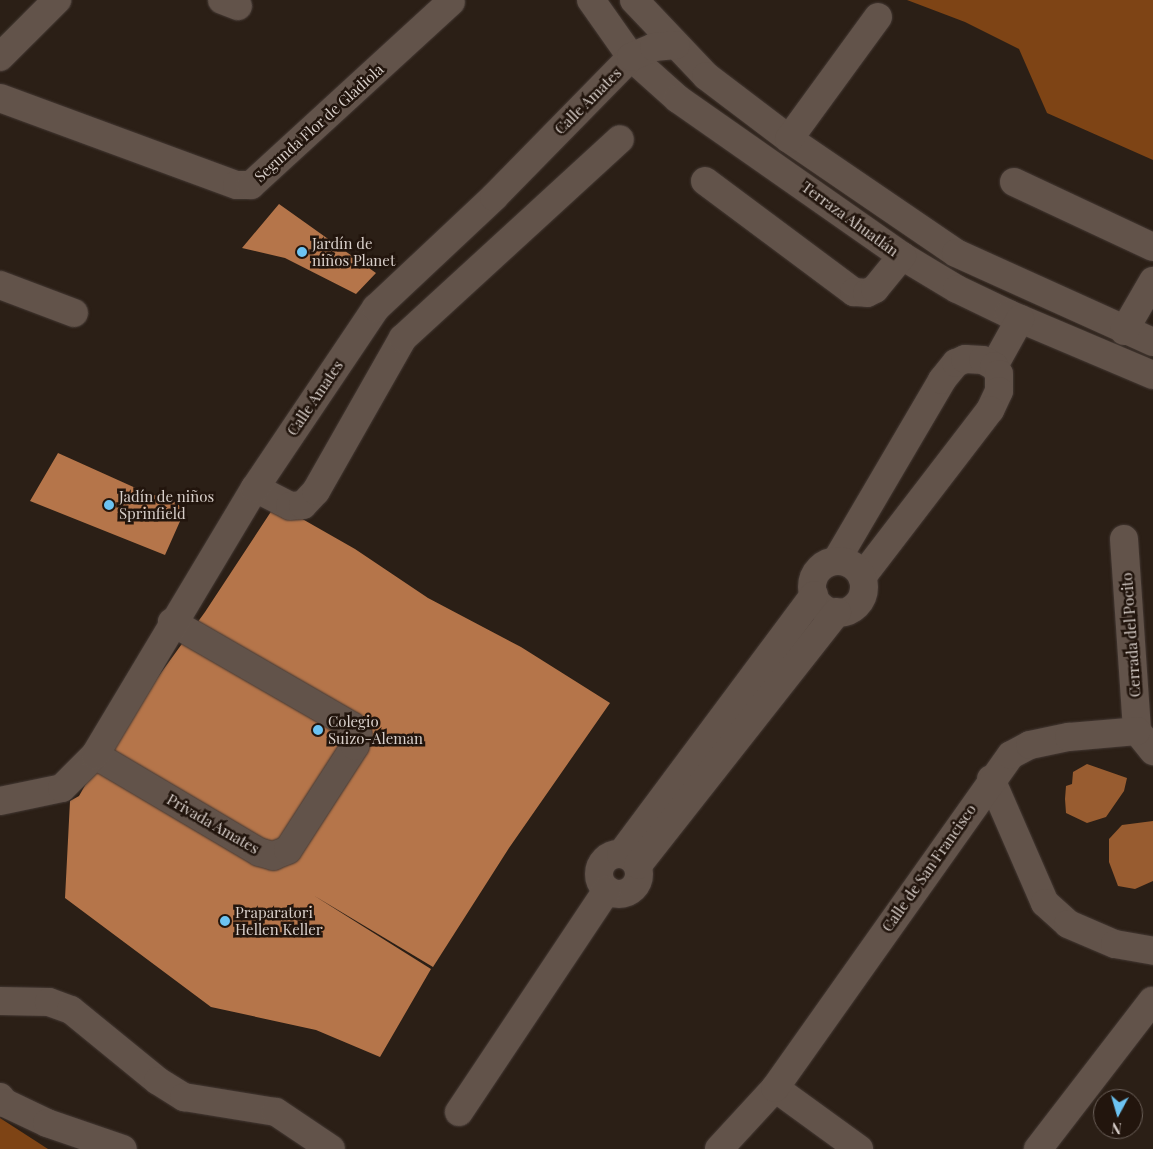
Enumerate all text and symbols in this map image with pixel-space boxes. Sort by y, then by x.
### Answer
street label: Segunda Flor de Gladiola [251,60,387,186]
street label: Calle Amates [551,64,625,138]
street label: Terraza Ahuatlán [798,178,902,260]
place label: Jardín de niños Planet [312,234,395,269]
marker: Jardín de niños Planet [296,246,308,258]
street label: Calle Amates [283,357,347,439]
place label: Jadín de niños Sprinfield [119,487,214,522]
marker: Jadín de niños Sprinfield [103,499,115,511]
street label: Cerrada del Pocito [1118,572,1144,698]
place label: Colegio Suizo-Aleman [328,712,423,747]
marker: Colegio Suizo-Aleman [312,724,324,736]
street label: Privada Amates [163,790,263,858]
street label: Calle de San Francisco [878,801,980,935]
place label: Praparatori Hellen Keller [235,903,322,938]
marker: Praparatori Hellen Keller [219,915,231,927]
north arrow [1093,1089,1143,1139]
text: N [1110,1118,1123,1138]

